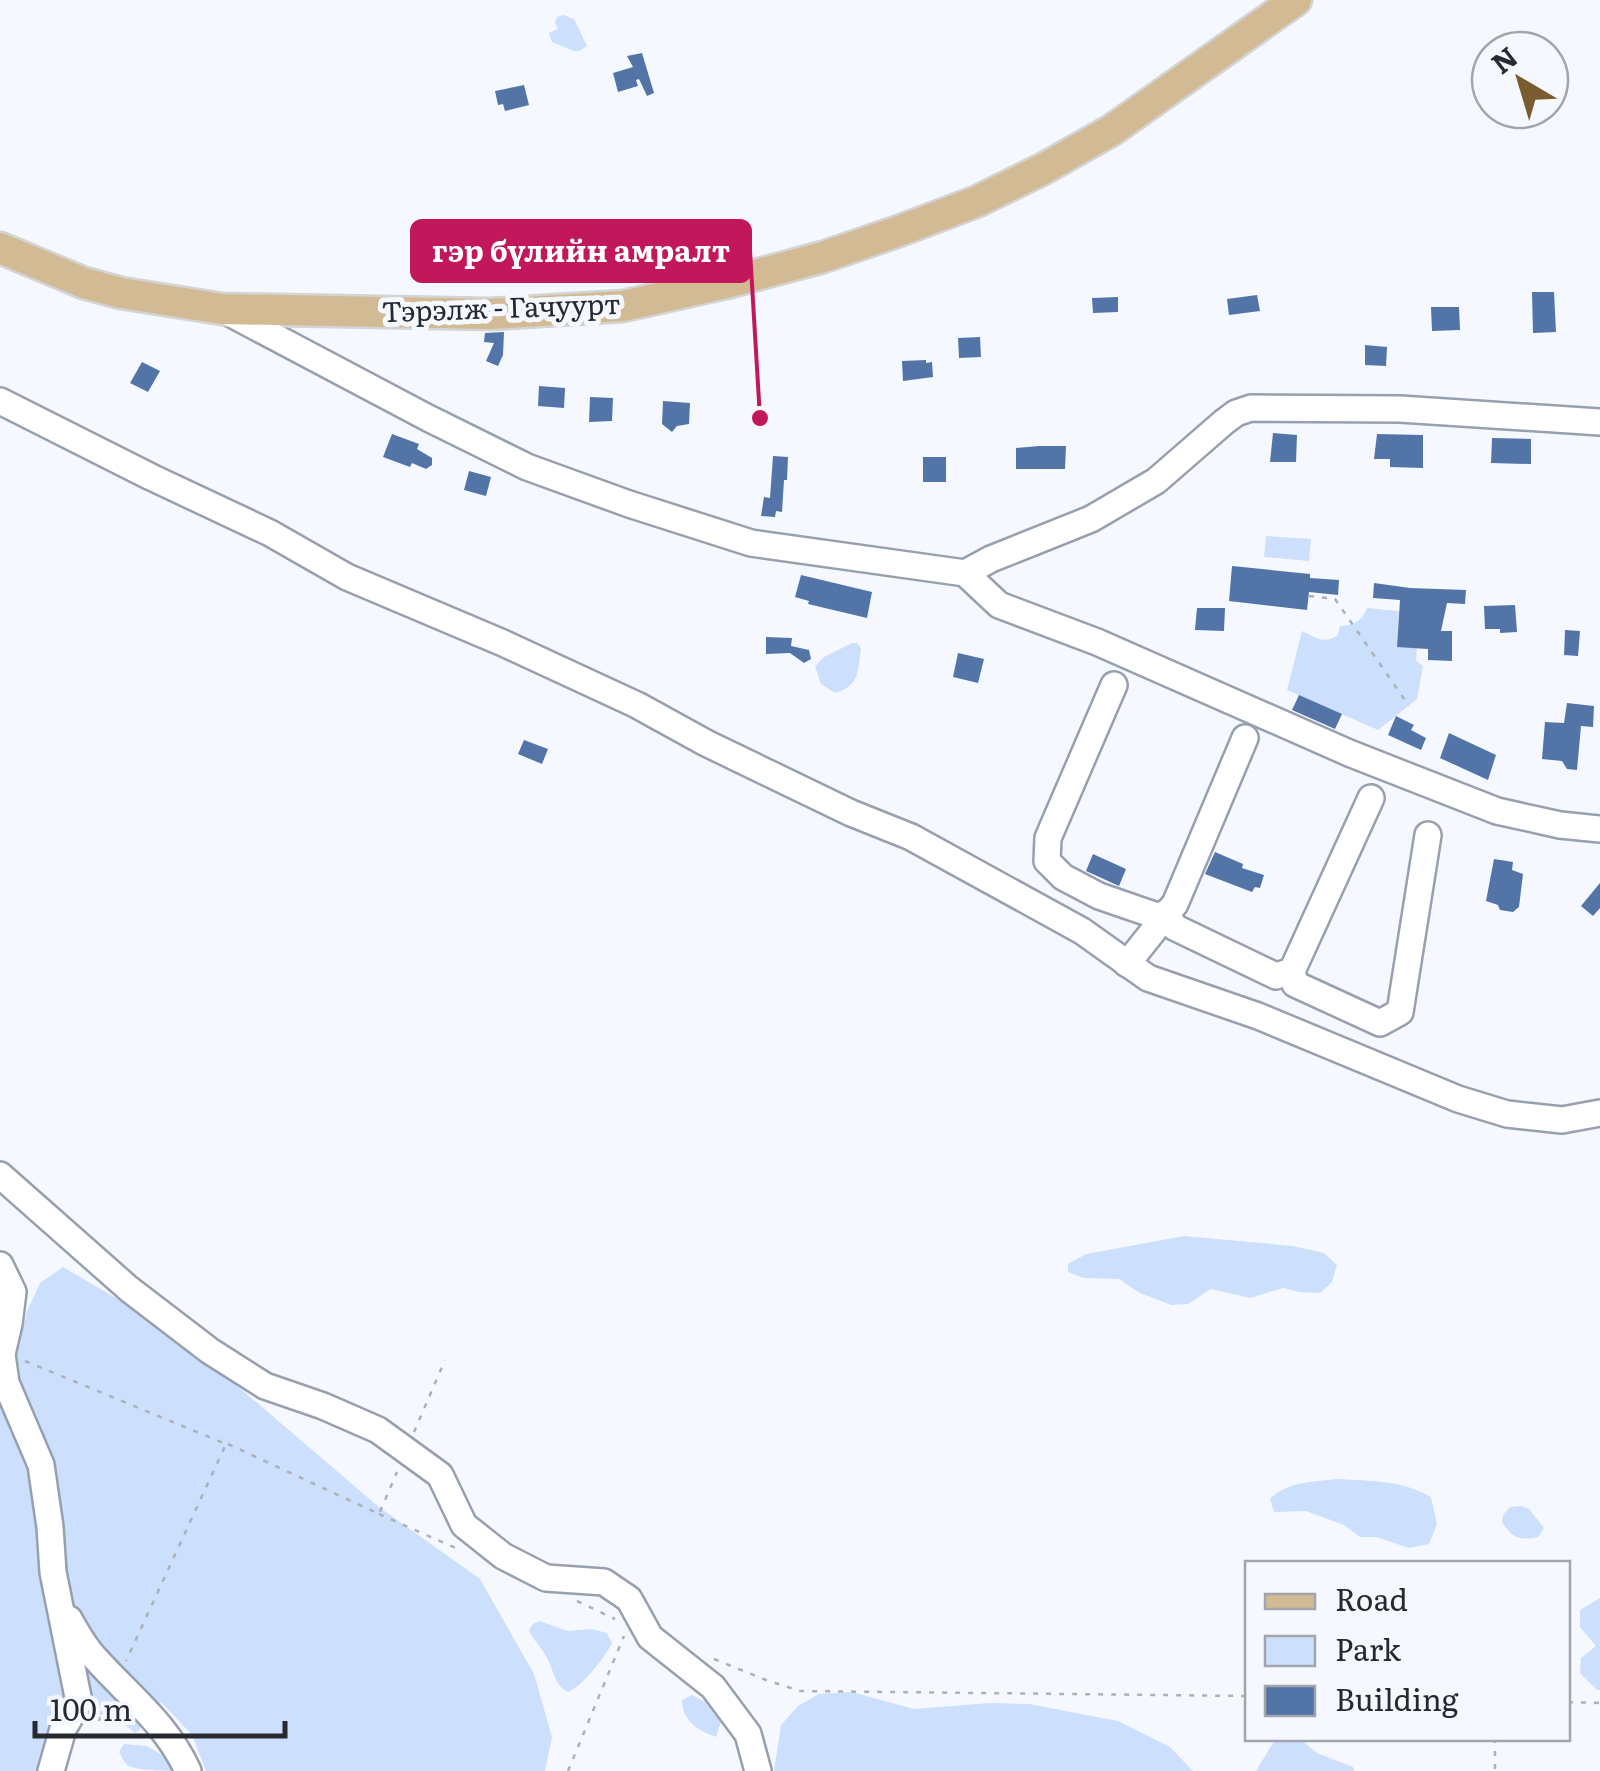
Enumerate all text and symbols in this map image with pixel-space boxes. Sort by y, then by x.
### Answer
north arrow [1470,30,1570,130]
text: N [1481,35,1526,83]
callout: гэр бүлийн амралт [412,221,750,281]
text: гэр бүлийн амралт [432,227,730,271]
street label: Тэрэлж - Гачуурт [381,281,621,331]
legend [1245,1561,1570,1741]
text: Road [1335,1576,1408,1620]
text: Park [1335,1626,1402,1670]
scale bar [35,1676,285,1738]
text: Building [1335,1676,1459,1720]
text: 100 m [50,1686,132,1730]

